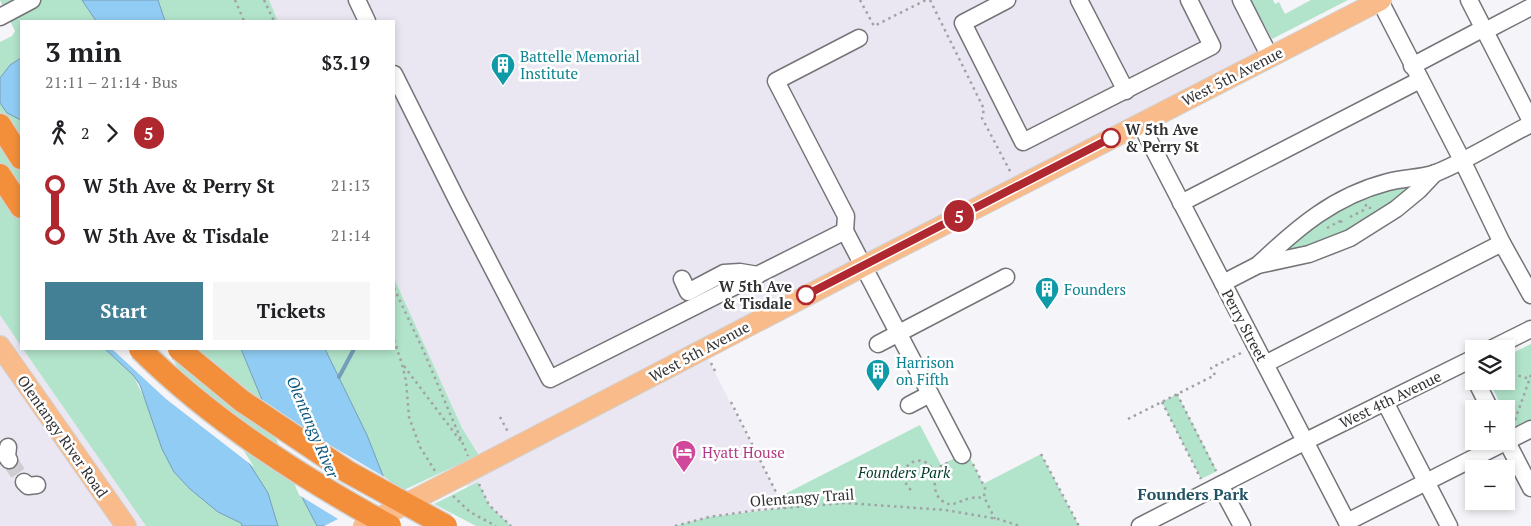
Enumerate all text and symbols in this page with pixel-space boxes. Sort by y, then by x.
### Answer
text: 3 min [45,33,122,70]
street label: West 5th Avenue [1178,42,1286,110]
place label: Battelle Memorial Institute [520,46,640,83]
text: $3.19 [321,50,370,75]
building icon: Battelle Memorial Institute [490,52,516,86]
text: 21:11 – 21:14 · Bus [45,71,178,93]
icon: walk [45,119,73,147]
icon: forward [98,119,126,147]
place label: W 5th Ave & Perry St [1125,119,1199,156]
text: 5 [144,121,154,145]
text: 2 [81,122,90,144]
marker: W 5th Ave & Perry St [1101,128,1121,148]
text: W 5th Ave & Perry St [83,173,275,198]
text: 21:13 [331,174,370,196]
line badge: 5 [943,200,975,232]
text: 5 [954,204,964,228]
text: W 5th Ave & Tisdale [83,223,269,248]
text: 21:14 [331,224,370,246]
place label: W 5th Ave & Tisdale [719,276,792,313]
building icon: Founders [1034,276,1060,310]
place label: Founders [1064,279,1126,299]
button: Start [45,282,203,340]
button: Tickets [213,282,370,340]
marker: W 5th Ave & Tisdale [796,285,816,305]
street label: Perry Street [1218,285,1273,365]
street label: West 5th Avenue [645,316,753,386]
map controls [1465,340,1515,510]
button: layers [1465,340,1515,390]
place label: Harrison on Fifth [896,352,954,389]
building icon: Harrison on Fifth [865,358,891,392]
street label: West 4th Avenue [1336,366,1444,432]
street label: Olentangy River Road [13,371,113,501]
water label: Olentangy River [282,373,345,482]
button: + [1465,400,1515,450]
hotel icon: Hyatt House [671,439,697,473]
place label: Hyatt House [702,442,785,462]
button: − [1465,460,1515,510]
park label: Founders Park [857,462,951,482]
street label: Olentangy Trail [749,483,855,511]
district label: Founders Park [1138,483,1249,505]

